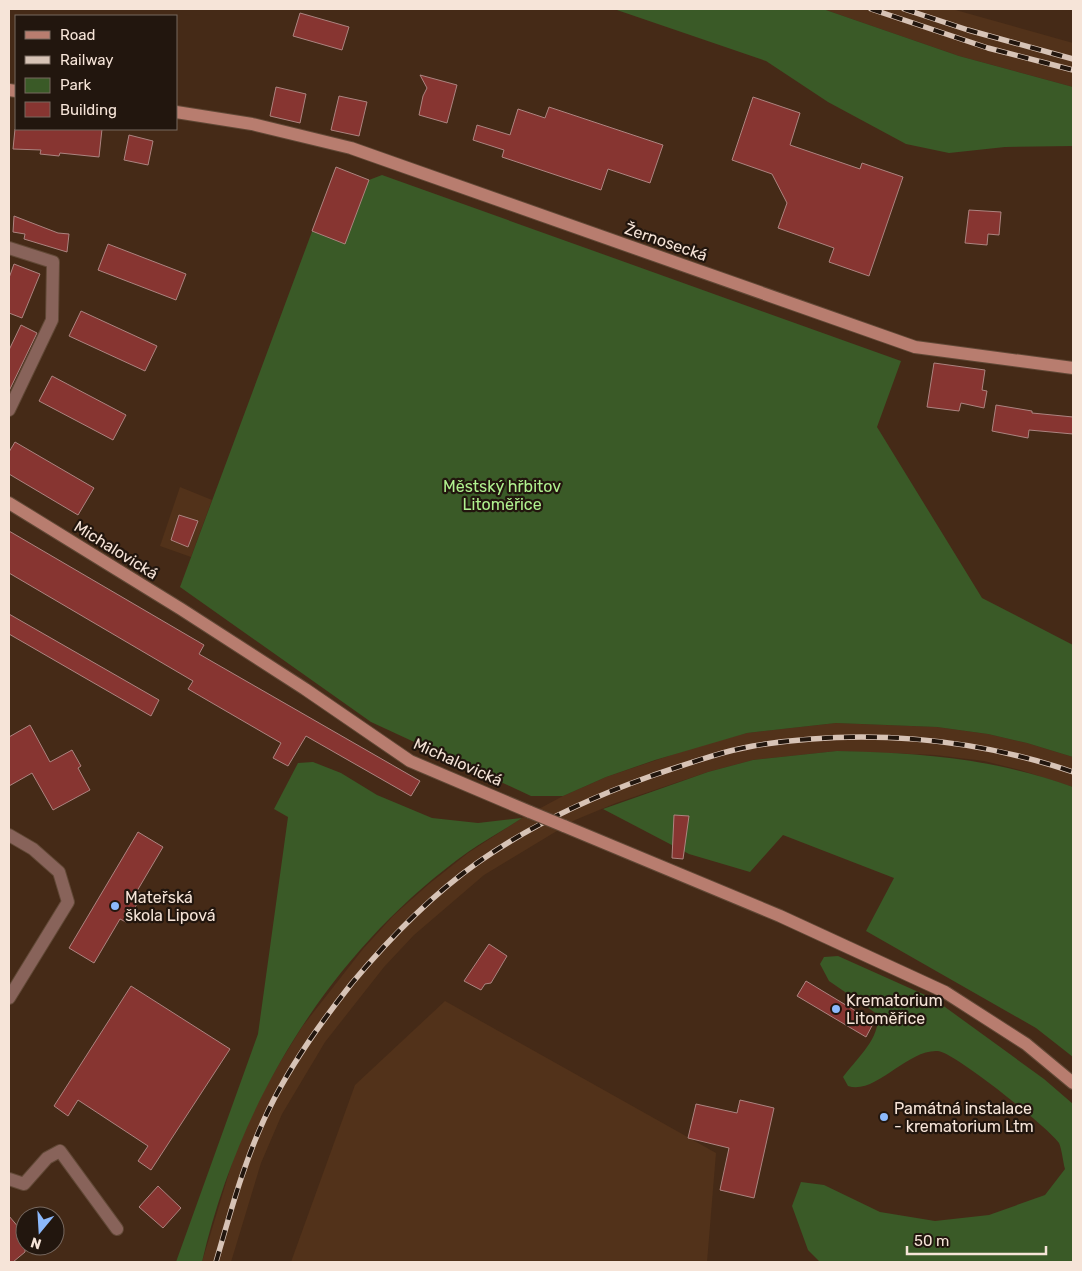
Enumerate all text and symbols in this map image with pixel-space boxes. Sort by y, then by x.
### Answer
legend [15,15,178,130]
text: Road [60,26,96,44]
text: Railway [60,51,114,69]
text: Park [60,76,91,94]
text: Building [60,101,117,119]
street label: Žernosecká [622,219,710,265]
park label: Městský hřbitov Litoměřice [443,477,561,514]
street label: Michalovická [71,517,161,583]
street label: Michalovická [411,734,505,790]
place label: Mateřská škola Lipová [125,888,216,925]
marker: Mateřská škola Lipová [109,900,121,912]
place label: Krematorium Litoměřice [846,991,943,1028]
marker: Krematorium Litoměřice [830,1003,842,1015]
place label: Památná instalace - krematorium Ltm [894,1099,1034,1136]
marker: Památná instalace - krematorium Ltm [878,1111,890,1123]
north arrow [15,1206,65,1256]
scale bar [907,1224,1046,1256]
text: 50 m [914,1232,949,1250]
text: N [29,1233,44,1253]

